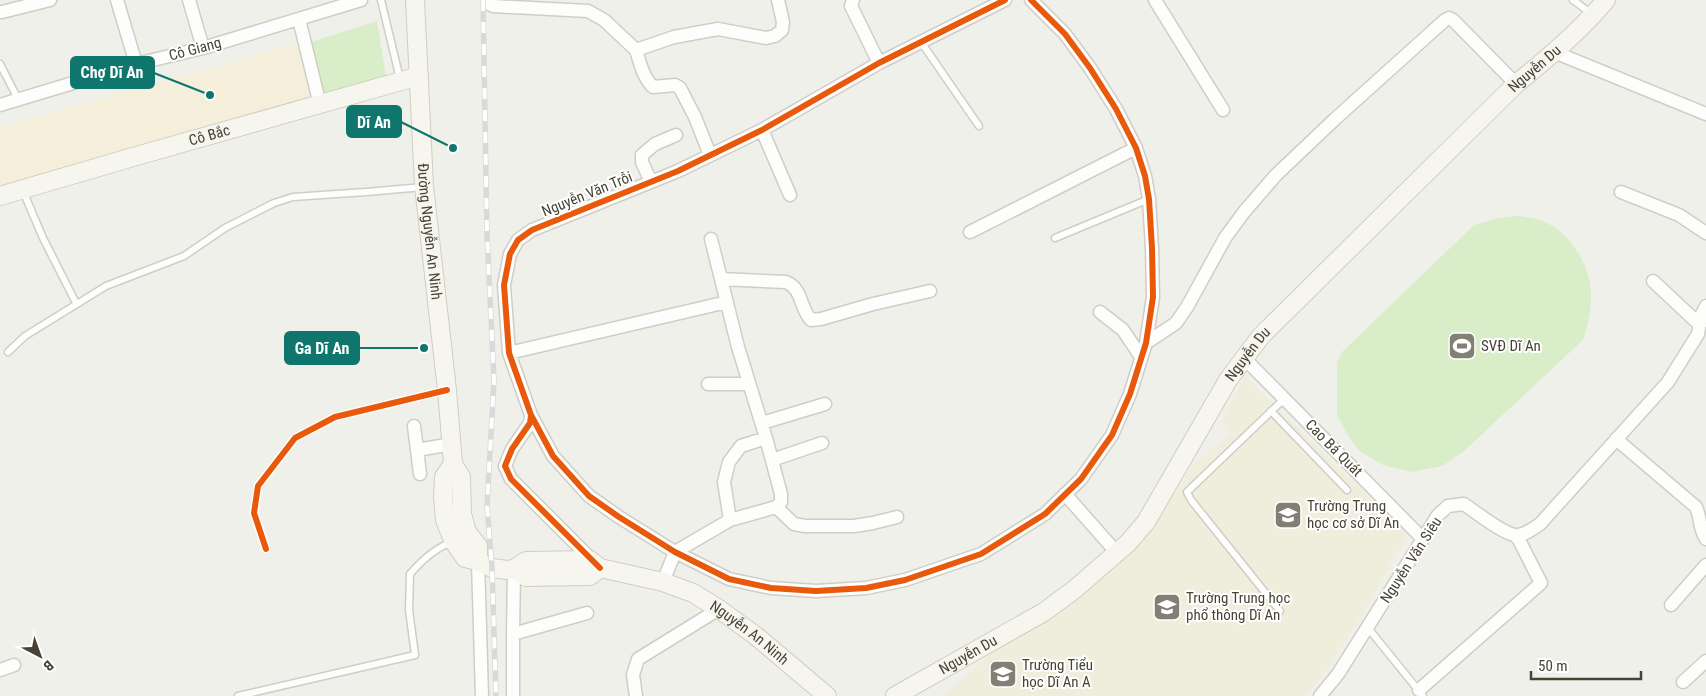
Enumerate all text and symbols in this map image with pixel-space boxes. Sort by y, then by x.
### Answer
street label: Cô Giang [167,33,223,65]
street label: Nguyễn Du [1504,41,1565,96]
callout: Chợ Dĩ An [71,57,154,88]
text: Chợ Dĩ An [81,63,144,82]
callout: Dĩ An [347,106,401,137]
text: Dĩ An [357,113,391,132]
street label: Cô Bắc [187,121,232,150]
street label: Đường Nguyễn An Ninh [414,163,446,301]
street label: Nguyễn Văn Trỗi [539,168,635,220]
street label: Nguyễn Du [1221,323,1274,385]
sports icon: SVĐ Dĩ An [1447,331,1477,361]
callout: Ga Dĩ An [285,332,359,364]
place label: SVĐ Dĩ An [1481,337,1541,355]
text: Ga Dĩ An [295,339,349,358]
street label: Cao Bá Quát [1302,416,1366,480]
place label: Trường Trung học cơ sở Dĩ An [1307,497,1399,532]
school or university icon: Trường Trung học cơ sở Dĩ An [1273,500,1303,530]
street label: Nguyễn Văn Siêu [1376,513,1446,607]
place label: Trường Trung học phổ thông Dĩ An [1186,589,1290,624]
school or university icon: Trường Trung học phổ thông Dĩ An [1152,592,1182,622]
street label: Nguyễn An Ninh [707,597,792,669]
north arrow [15,631,65,681]
street label: Nguyễn Du [936,631,1000,678]
scale bar [1531,648,1641,680]
place label: Trường Tiểu học Dĩ An A [1022,656,1093,691]
text: B [40,657,57,675]
text: 50 m [1538,657,1568,675]
school or university icon: Trường Tiểu học Dĩ An A [988,659,1018,689]

